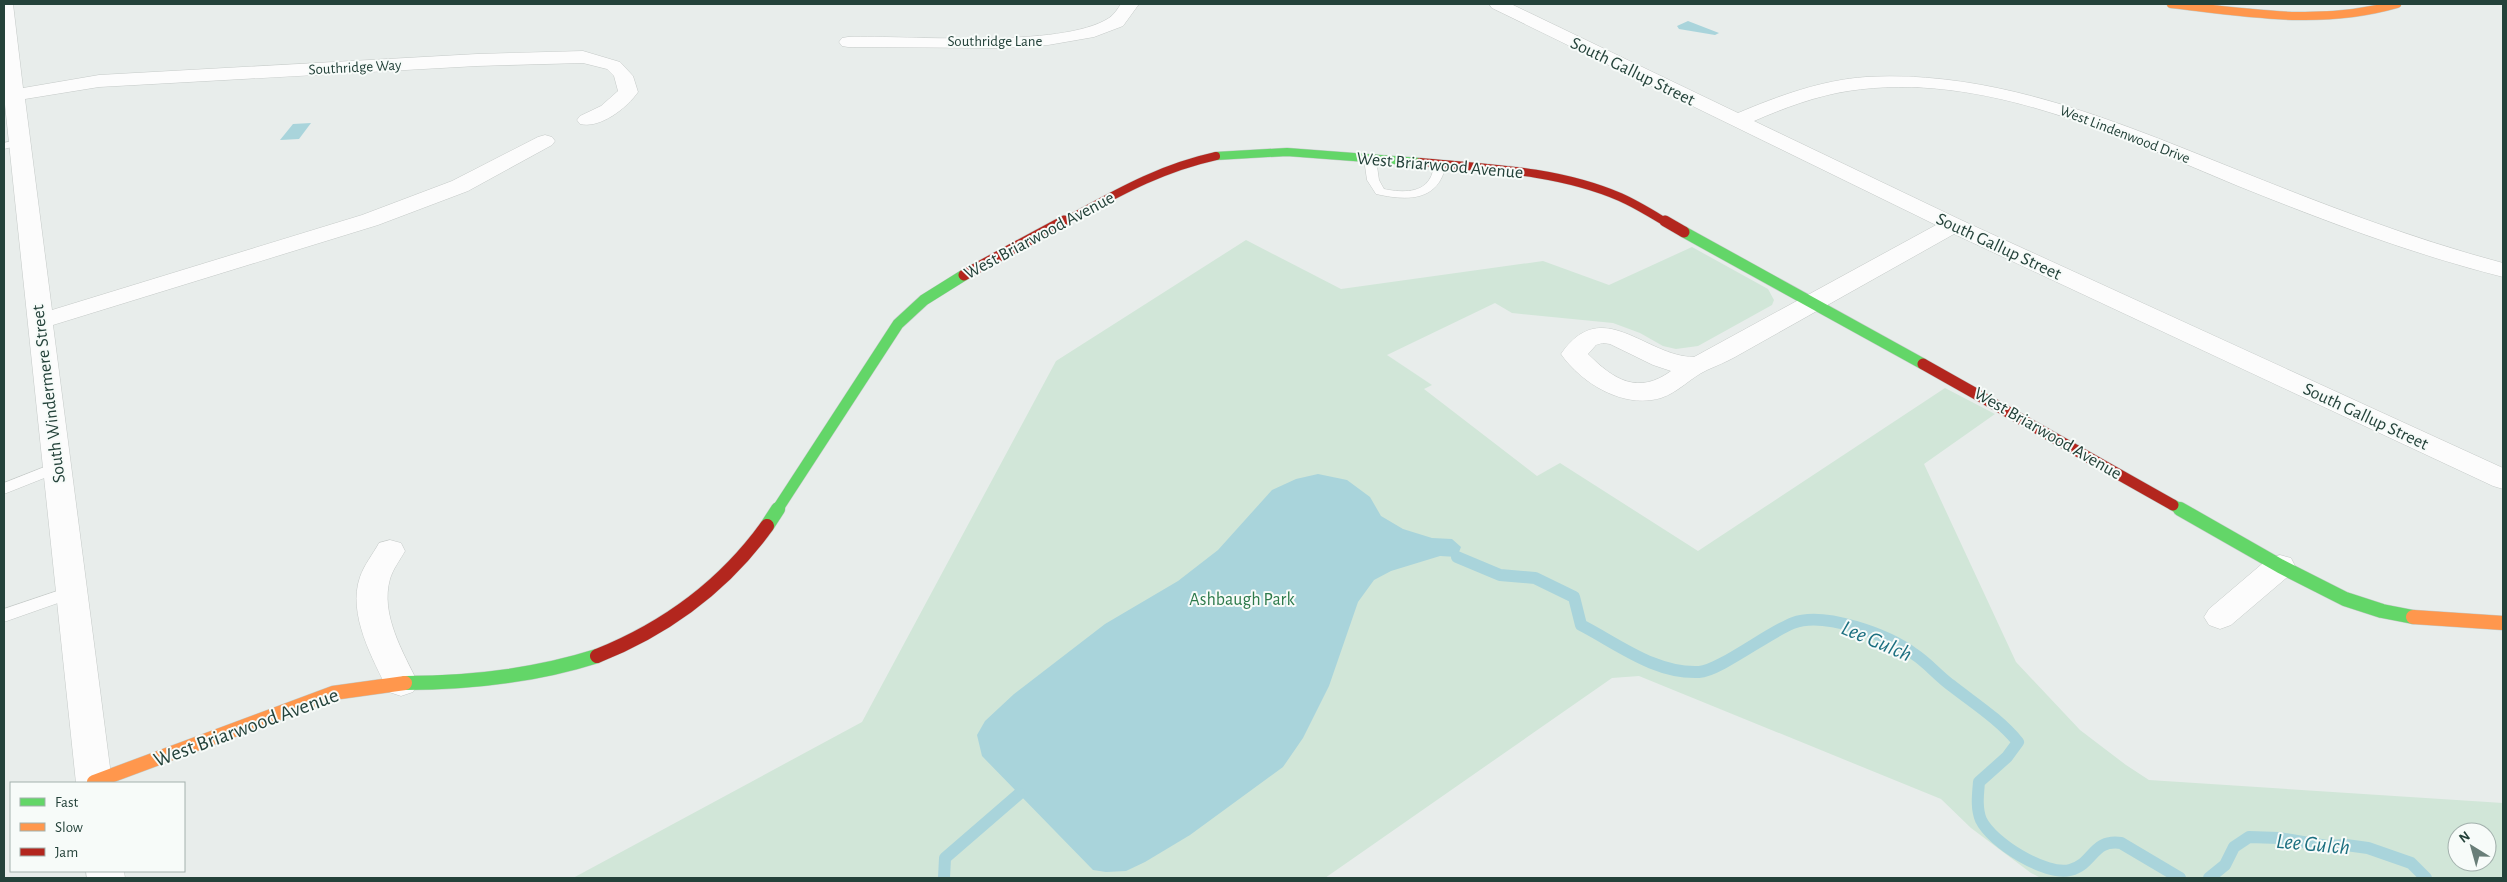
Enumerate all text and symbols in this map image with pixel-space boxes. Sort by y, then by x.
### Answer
street label: Southridge Lane [948,34,1043,49]
street label: South Gallup Street [1568,34,1698,110]
street label: Southridge Way [308,58,402,77]
street label: West Lindenwood Drive [2058,103,2192,166]
street label: West Briarwood Avenue [1356,150,1524,182]
street label: West Briarwood Avenue [961,189,1117,283]
street label: South Gallup Street [1933,210,2064,284]
street label: South Windermere Street [29,303,69,484]
street label: South Gallup Street [2300,380,2431,454]
street label: West Briarwood Avenue [1971,384,2124,483]
park label: Ashbaugh Park [1189,591,1295,609]
water label: Lee Gulch [1838,616,1915,666]
street label: West Briarwood Avenue [151,684,341,771]
legend [10,782,185,872]
text: Fast [55,795,79,810]
text: Slow [55,820,83,835]
north arrow [2447,822,2497,872]
text: N [2457,829,2473,846]
water label: Lee Gulch [2275,830,2351,858]
text: Jam [55,845,78,860]

